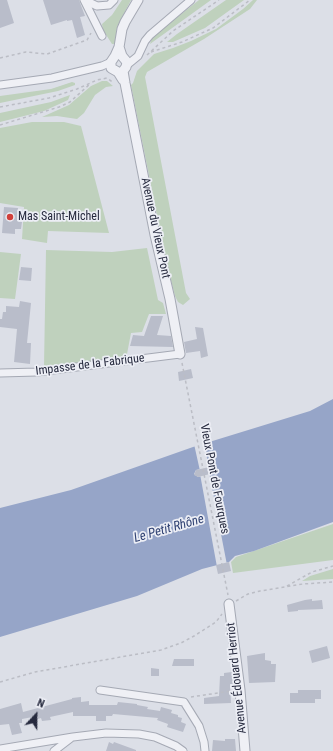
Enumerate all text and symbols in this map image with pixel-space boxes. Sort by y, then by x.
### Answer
street label: Avenue du Vieux Pont [137,176,173,280]
place label: Mas Saint-Michel [18,210,100,224]
marker: Mas Saint-Michel [5,212,15,222]
street label: Impasse de la Fabrique [35,351,145,379]
street label: Vieux Pont de Fourques [196,423,232,535]
water label: Le Petit Rhône [132,512,206,546]
street label: Avenue Édouard Herriot [224,622,250,734]
north arrow [16,695,56,735]
text: N [35,696,46,711]

